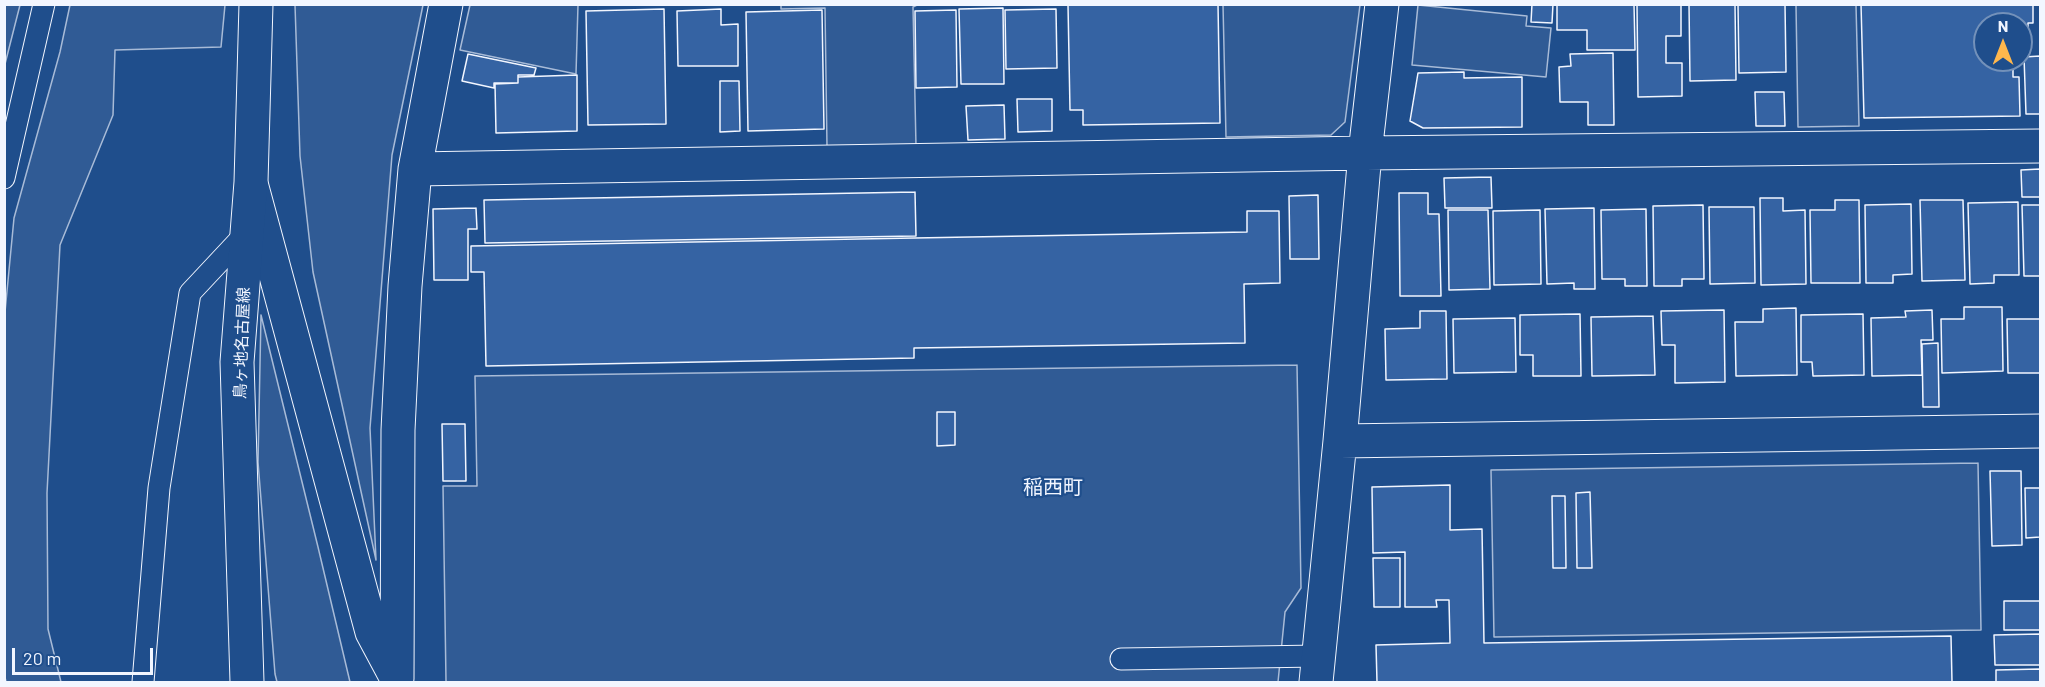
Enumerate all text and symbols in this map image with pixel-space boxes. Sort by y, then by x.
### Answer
north arrow [1973,12,2033,72]
text: N [1998,16,2008,35]
street label: 鳥ヶ地名古屋線 [230,287,254,399]
district label: 稲西町 [1023,475,1083,499]
scale bar [15,636,156,674]
text: 20 m [23,647,61,669]

